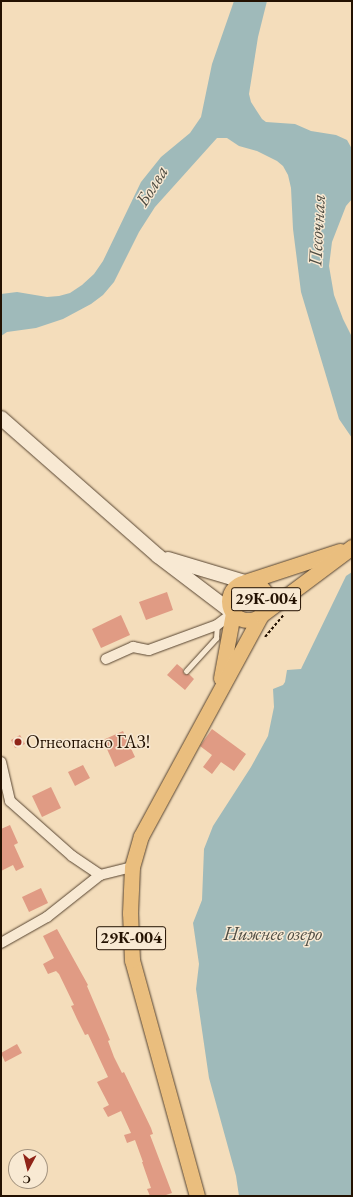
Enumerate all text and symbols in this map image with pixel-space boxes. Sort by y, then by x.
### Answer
water label: Болва [131,161,173,211]
water label: Песочная [304,194,330,266]
road number: 29К-004 [231,584,301,614]
place label: Огнеопасно ГАЗ! [26,731,150,753]
marker: Огнеопасно ГАЗ! [13,737,23,747]
road number: 29К-004 [96,923,166,953]
water label: Нижнее озеро [224,923,322,945]
north arrow [8,1149,48,1189]
text: С [22,1172,31,1187]

